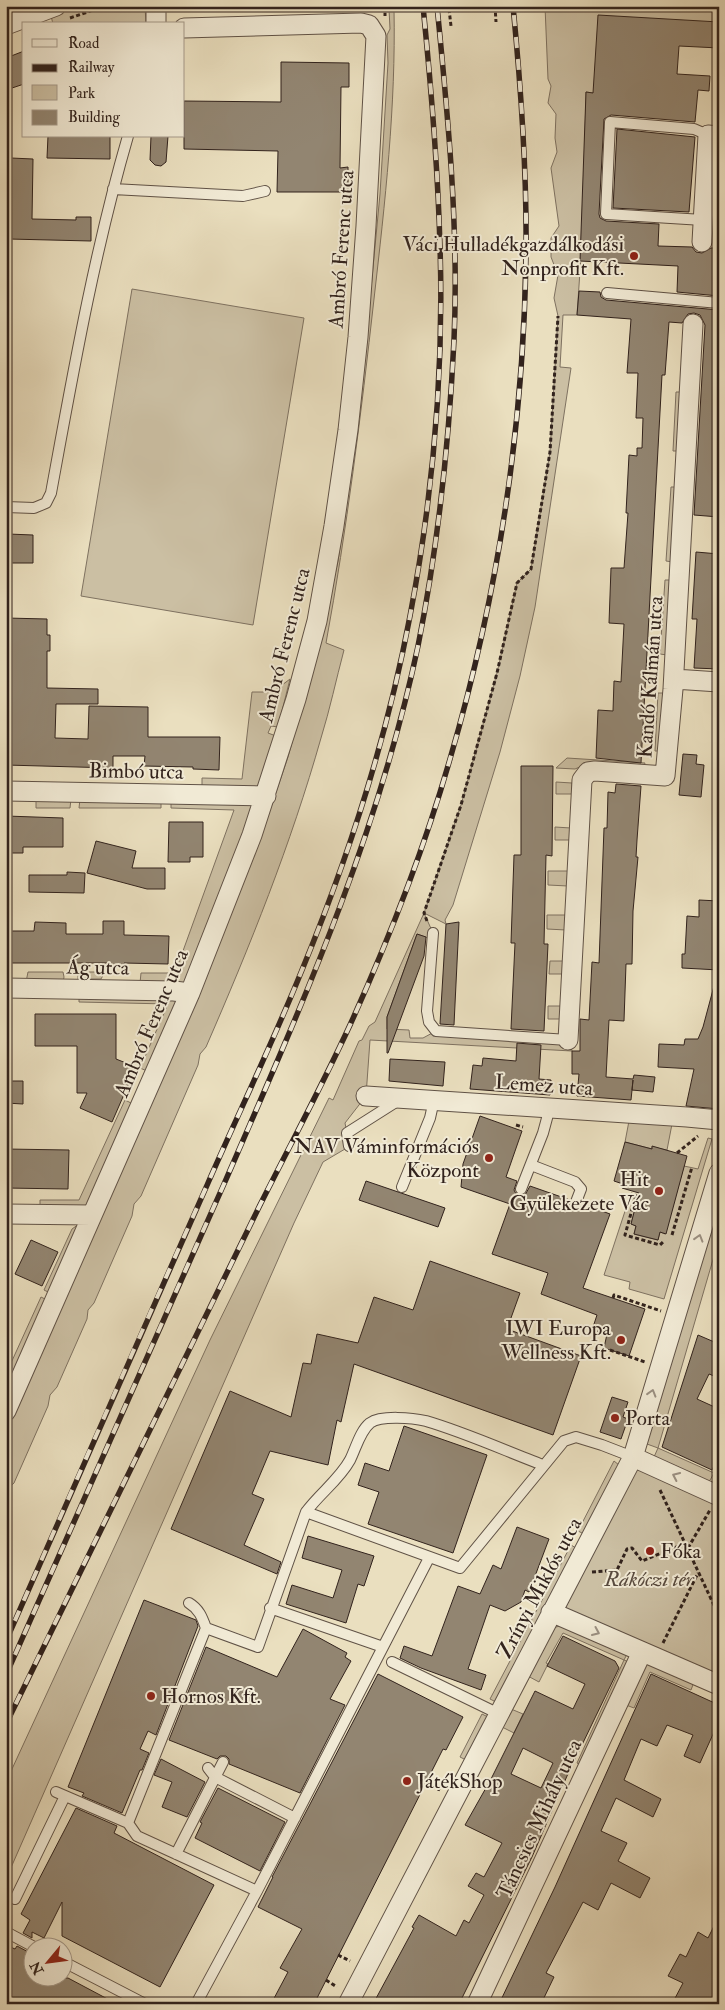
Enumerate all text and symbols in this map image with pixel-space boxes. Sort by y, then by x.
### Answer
legend [22,22,185,138]
text: Road [68,34,100,53]
text: Railway [68,58,115,77]
text: Park [68,84,95,103]
text: Building [68,108,120,127]
street label: Ambró Ferenc utca [322,169,361,330]
place label: Váci Hulladékgazdálkodási Nonprofit Kft. [402,231,624,282]
marker: Váci Hulladékgazdálkodási Nonprofit Kft. [628,250,640,262]
street label: Ambró Ferenc utca [252,565,317,726]
street label: Kandó Kálmán utca [631,595,670,759]
street label: Bimbó utca [88,757,184,786]
street label: Ambró Ferenc utca [108,945,195,1102]
street label: Ág utca [65,953,130,982]
street label: Lemez utca [494,1069,594,1102]
place label: NAV Váminformációs Központ [294,1133,479,1184]
marker: NAV Váminformációs Központ [483,1152,495,1164]
place label: Hit Gyülekezete Vác [510,1166,650,1217]
marker: Hit Gyülekezete Vác [653,1185,665,1197]
one-way arrow [694,1234,704,1242]
place label: IWI Europa Wellness Kft. [500,1315,611,1366]
marker: IWI Europa Wellness Kft. [615,1334,627,1346]
one-way arrow [647,1390,657,1398]
place label: Porta [625,1405,670,1432]
marker: Porta [609,1412,621,1424]
one-way arrow [672,1472,681,1482]
street label: Zrínyi Miklós utca [491,1512,588,1664]
place label: Fóka [660,1538,702,1565]
marker: Fóka [644,1545,656,1557]
park label: Rákóczi tér [603,1566,695,1593]
one-way arrow [591,1626,600,1637]
place label: Hornos Kft. [161,1683,261,1710]
marker: Hornos Kft. [145,1690,157,1702]
street label: Táncsics Mihály utca [491,1735,588,1903]
place label: JátékShop [416,1768,503,1795]
marker: JátékShop [401,1775,413,1787]
north arrow [22,1938,72,1988]
text: N [26,1958,48,1979]

